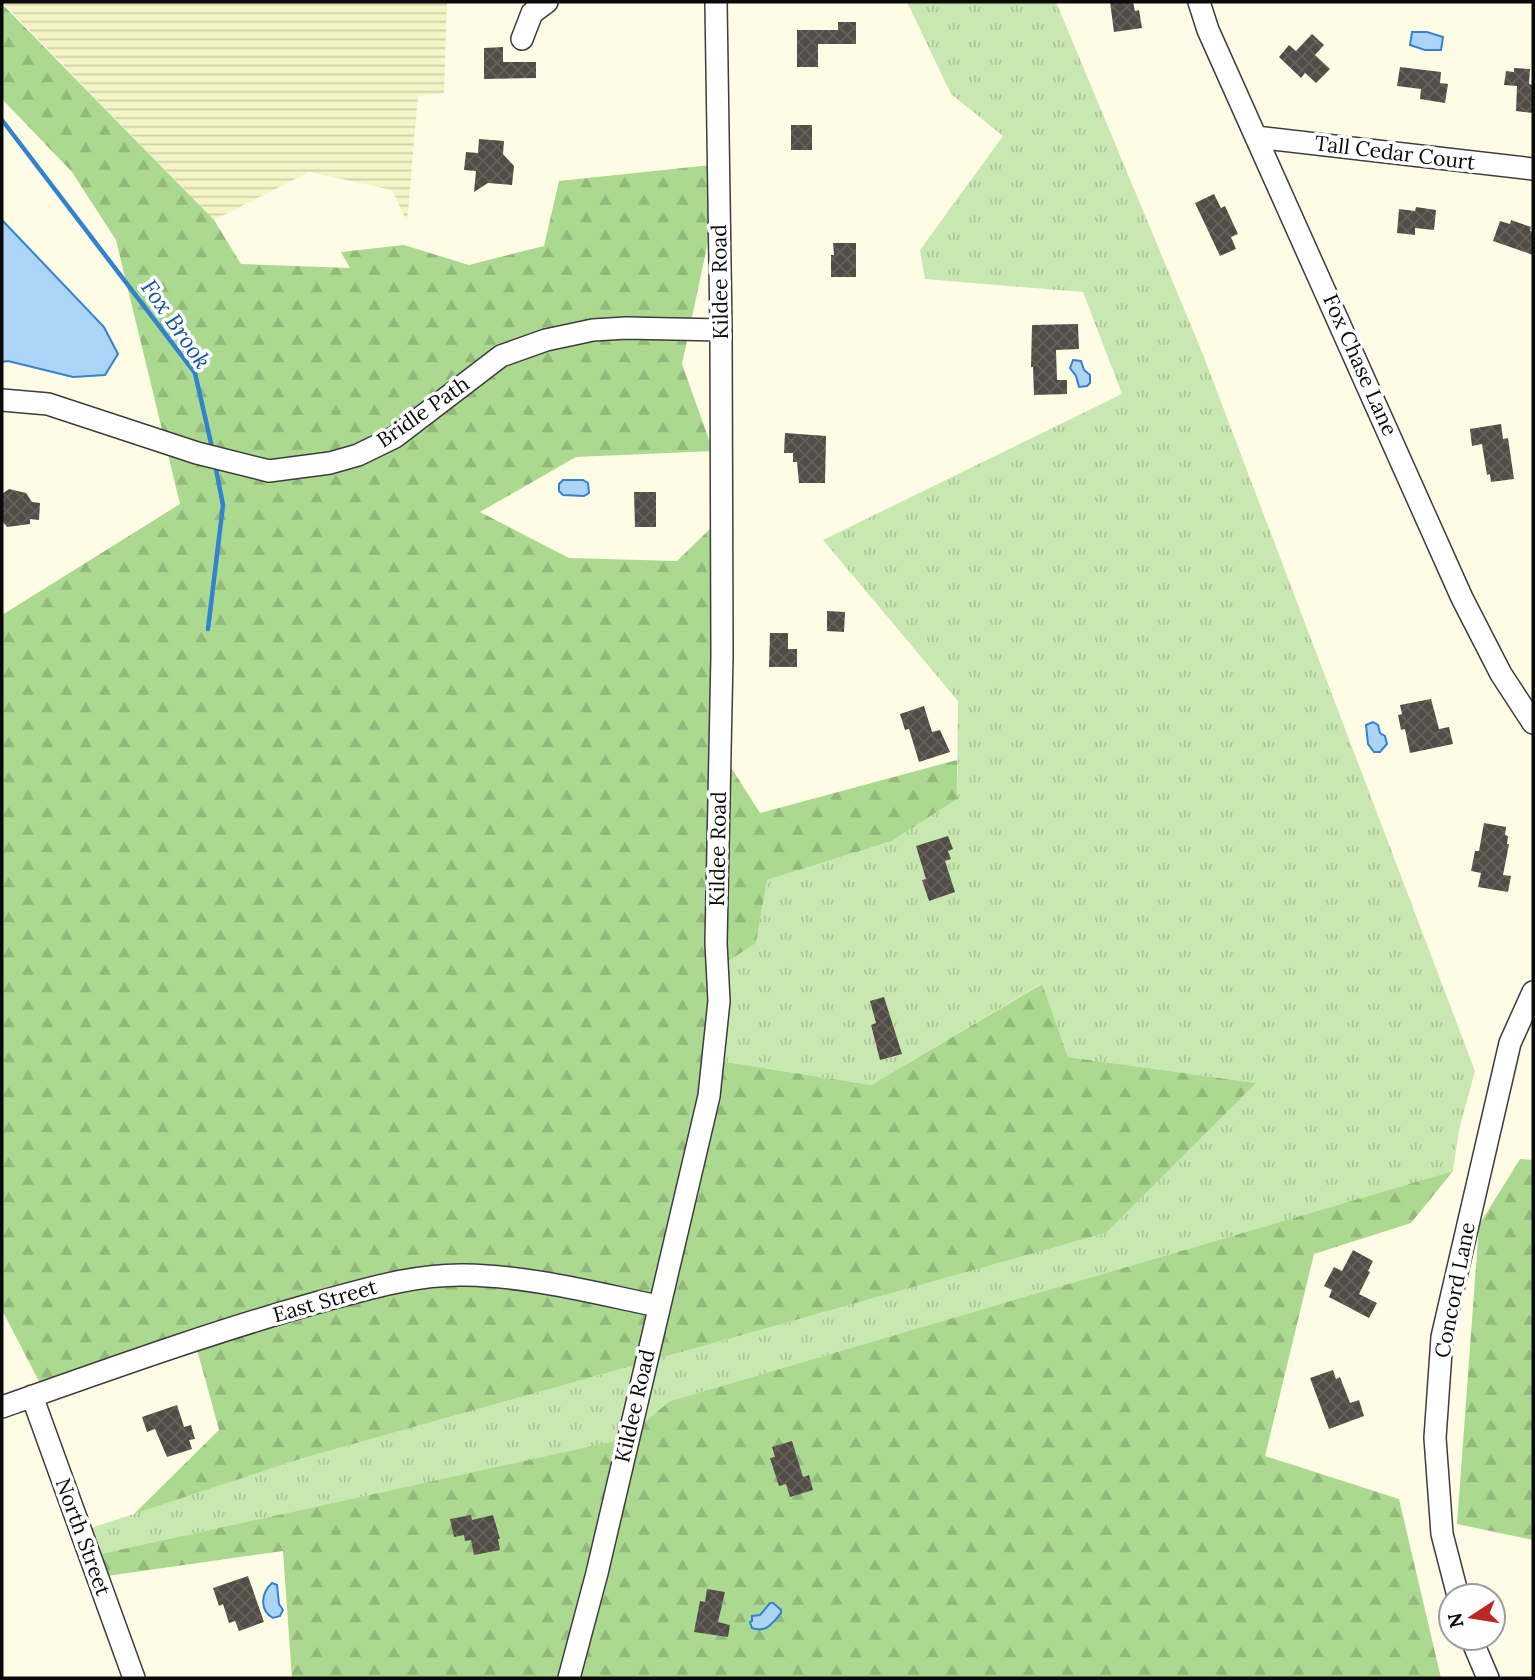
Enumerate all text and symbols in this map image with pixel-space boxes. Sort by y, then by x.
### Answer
street label: Tall Cedar Court [1313,129,1478,176]
street label: Kildee Road [705,224,734,340]
water label: Fox Brook [135,273,218,374]
street label: Fox Chase Lane [1317,290,1404,440]
street label: Bridle Path [371,370,474,453]
street label: Kildee Road [703,791,732,907]
street label: Concord Lane [1428,1220,1481,1360]
street label: East Street [270,1273,381,1328]
street label: Kildee Road [608,1347,661,1465]
street label: North Street [50,1474,118,1600]
north arrow [1437,1582,1507,1652]
text: N [1442,1611,1469,1630]

